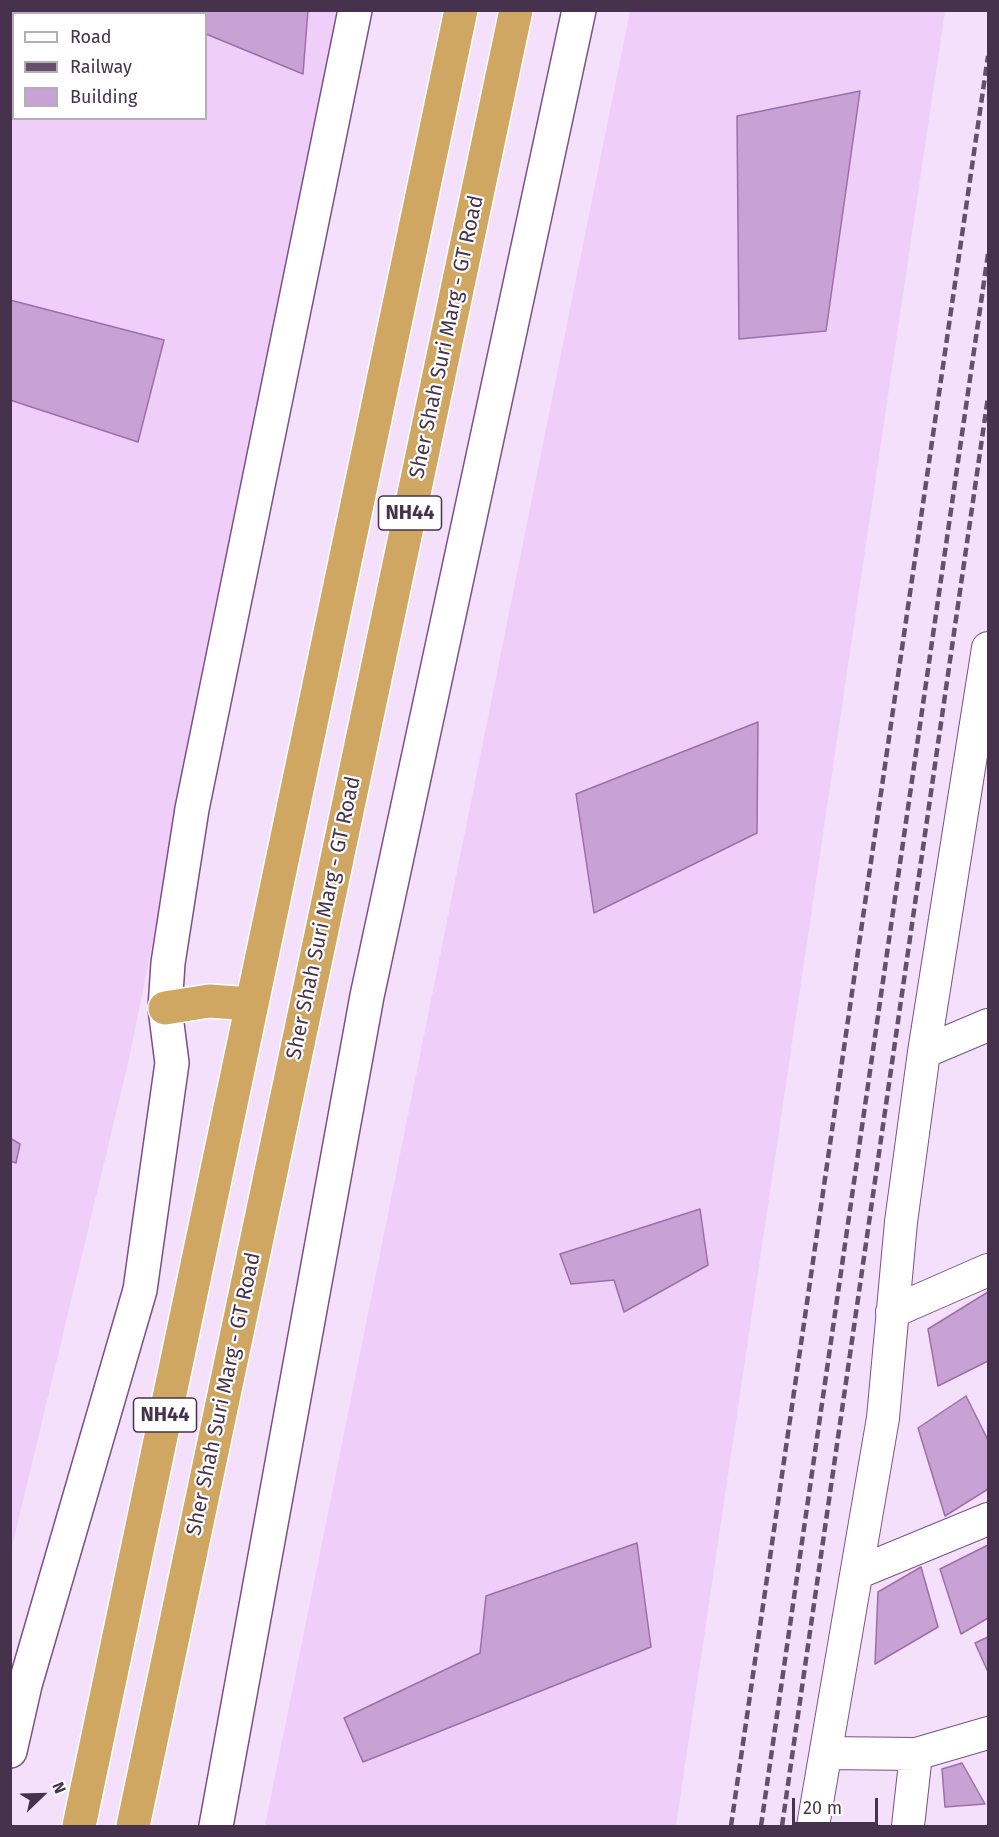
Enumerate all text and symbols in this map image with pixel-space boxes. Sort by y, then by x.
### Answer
legend [12,12,207,120]
text: Road [70,26,112,48]
text: Railway [70,56,132,78]
text: Building [70,86,137,108]
street label: Sher Shah Suri Marg - GT Road [405,193,489,481]
road number: NH44 [378,496,442,530]
street label: Sher Shah Suri Marg - GT Road [282,774,366,1062]
street label: Sher Shah Suri Marg - GT Road [182,1250,266,1538]
road number: NH44 [134,1398,196,1432]
north arrow [12,1765,72,1825]
text: N [48,1779,70,1796]
scale bar [795,1786,880,1824]
text: 20 m [803,1797,842,1819]

